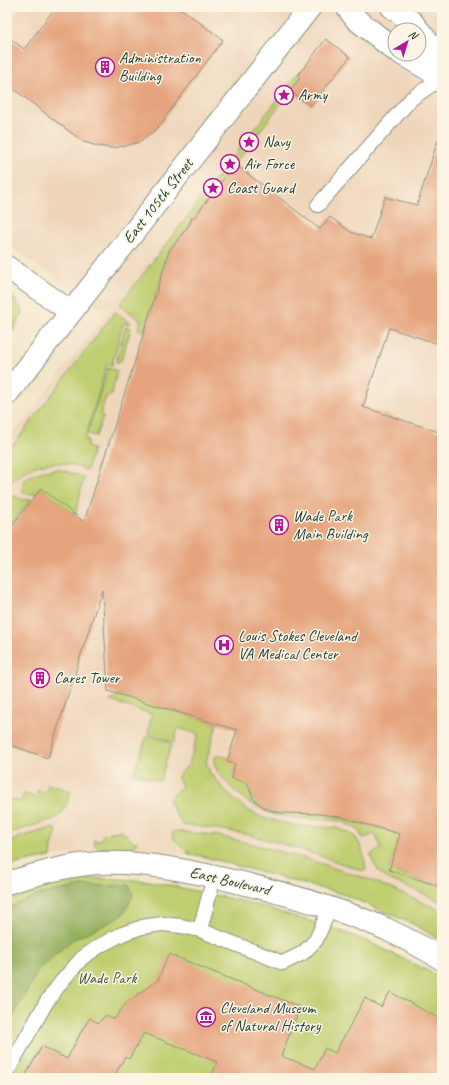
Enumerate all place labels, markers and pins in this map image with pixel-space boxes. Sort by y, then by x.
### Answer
place label: Administration Building [119,48,201,86]
building icon: Administration Building [94,56,116,78]
place icon: Army [273,84,295,106]
place label: Army [298,85,328,105]
place icon: Navy [238,131,260,153]
place label: Navy [263,132,292,152]
place icon: Air Force [219,153,241,175]
place label: Air Force [244,154,296,174]
place icon: Coast Guard [202,177,224,199]
place label: Coast Guard [227,178,297,198]
place label: Wade Park Main Building [293,506,369,544]
building icon: Wade Park Main Building [268,514,290,536]
place label: Louis Stokes Cleveland VA Medical Center [238,626,359,664]
hospital icon: Louis Stokes Cleveland VA Medical Center [213,634,235,656]
building icon: Cares Tower [29,667,51,689]
place label: Cares Tower [54,668,122,688]
place label: Cleveland Museum of Natural History [220,998,322,1036]
museum icon: Cleveland Museum of Natural History [195,1006,217,1028]

